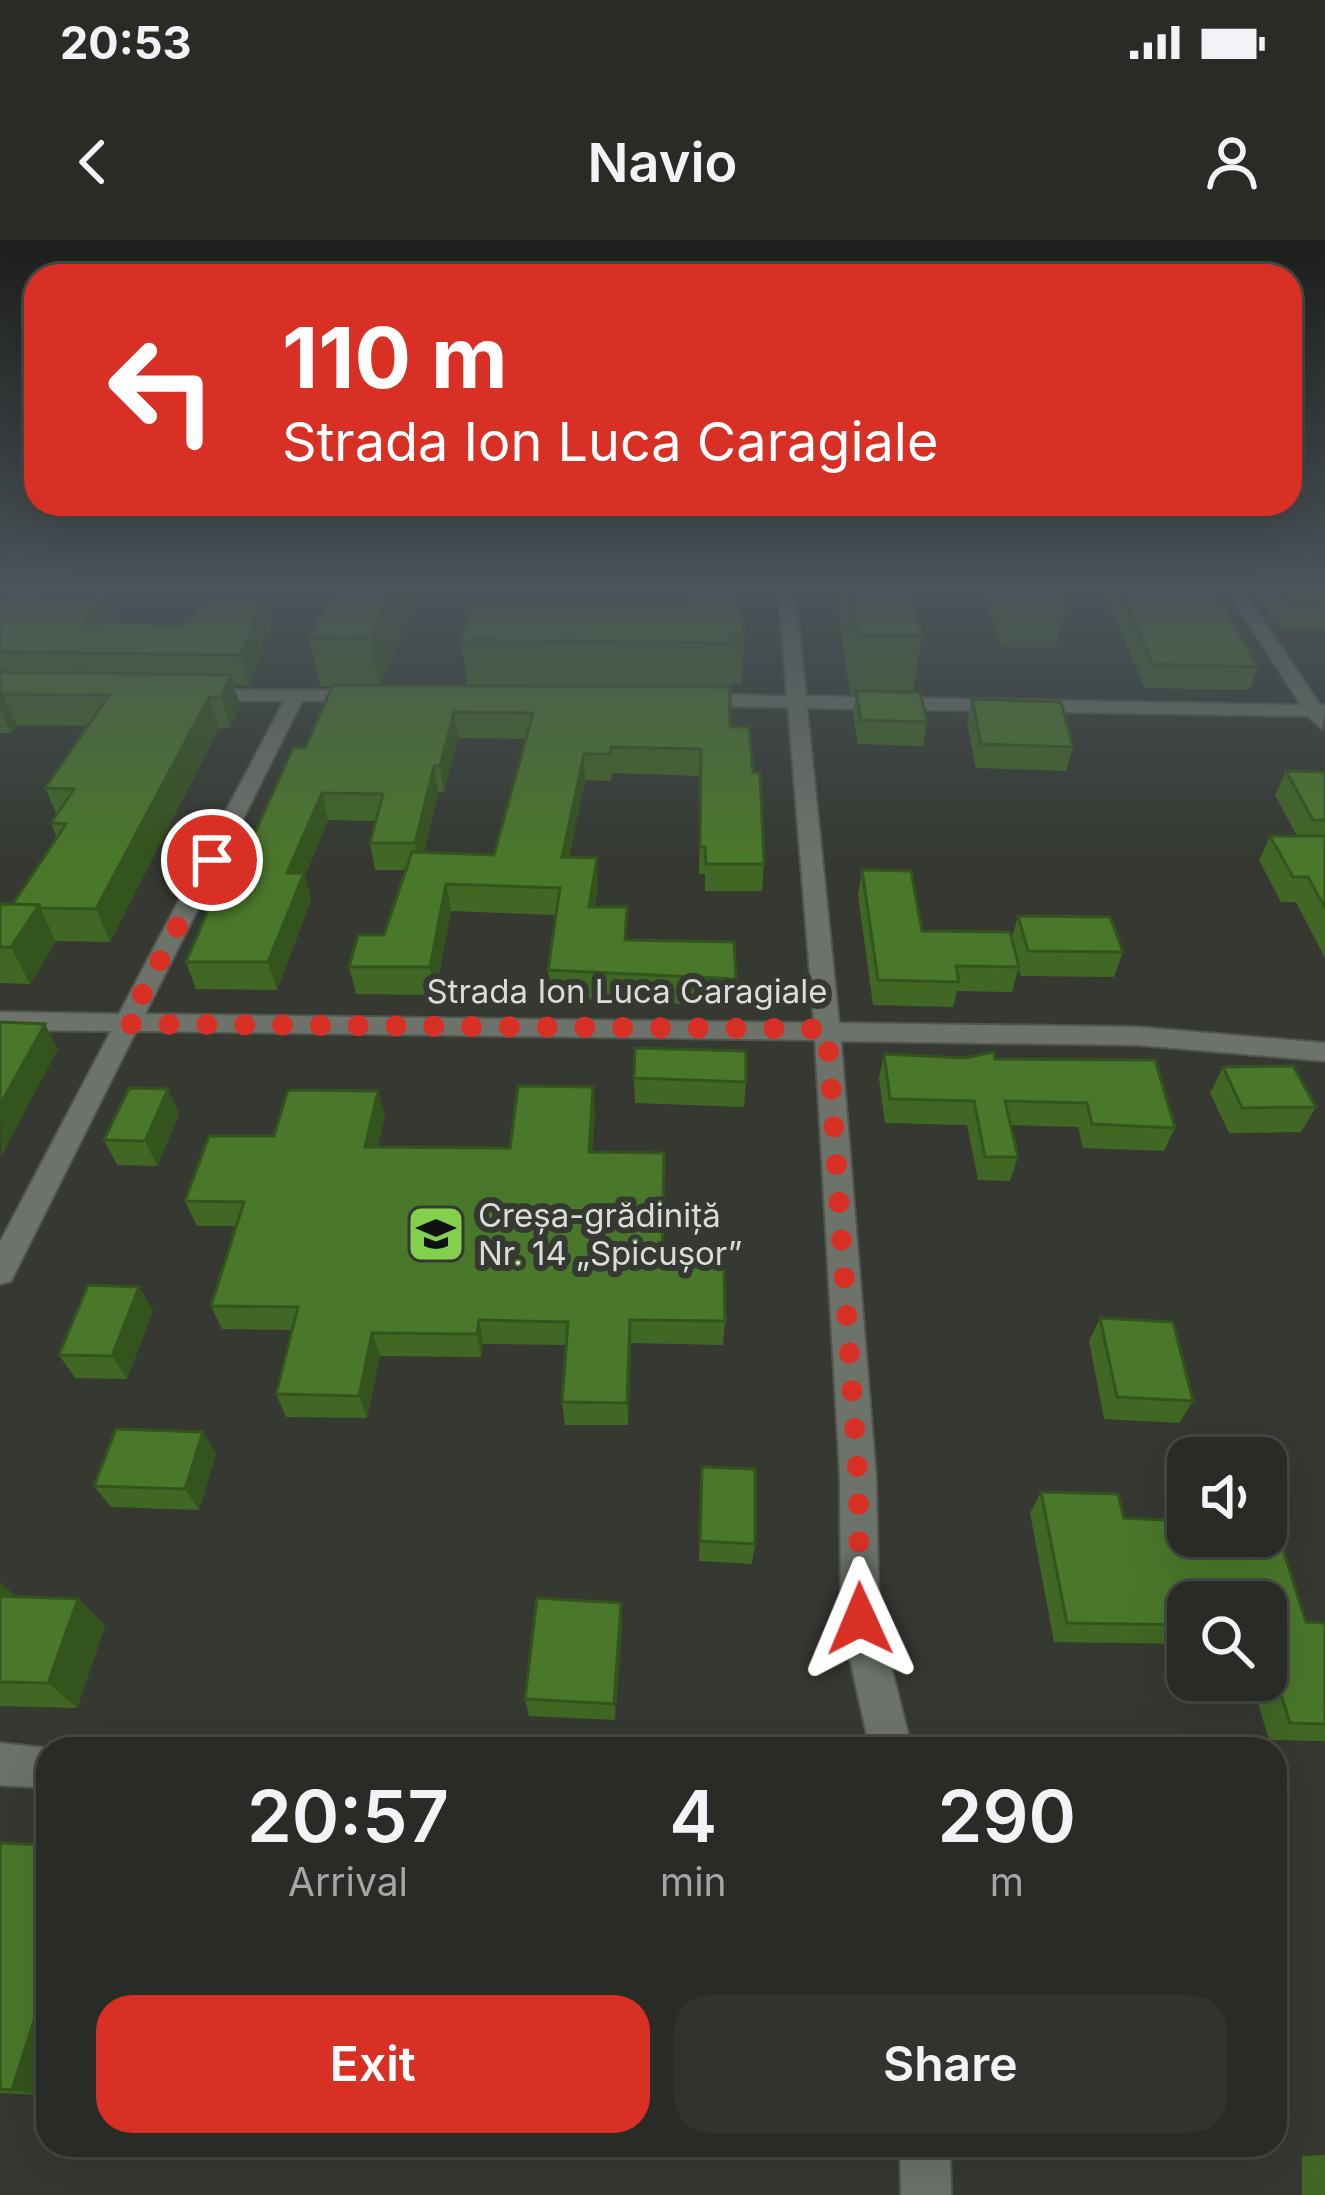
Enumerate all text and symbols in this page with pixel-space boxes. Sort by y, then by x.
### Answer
text: 20:53 [60,15,192,70]
icon: back [60,129,126,195]
icon: person [1199,129,1265,195]
text: Navio [588,130,737,195]
text: 110 m [282,307,508,408]
icon: left [84,312,240,468]
text: Strada Ion Luca Caragiale [282,409,938,474]
pin [161,809,263,911]
icon: arrive [179,827,245,893]
street label: Strada Ion Luca Caragiale [426,971,828,1011]
place label: Creșa-grădiniță Nr. 14 „Spicușor” [478,1195,742,1273]
school or university icon: Creșa-grădiniță Nr. 14 „Spicușor” [405,1203,467,1265]
map controls [1167,1437,1287,1701]
button: sound [1167,1437,1287,1557]
position arrow [797,1556,923,1682]
button: search [1167,1581,1287,1701]
text: 20:57 [247,1772,449,1859]
text: 4 [669,1772,717,1859]
text: 290 [938,1772,1076,1859]
text: Arrival [288,1858,408,1905]
text: min [660,1858,727,1905]
text: m [990,1858,1024,1905]
button: Exit [96,1995,650,2133]
button: Share [674,1995,1227,2133]

